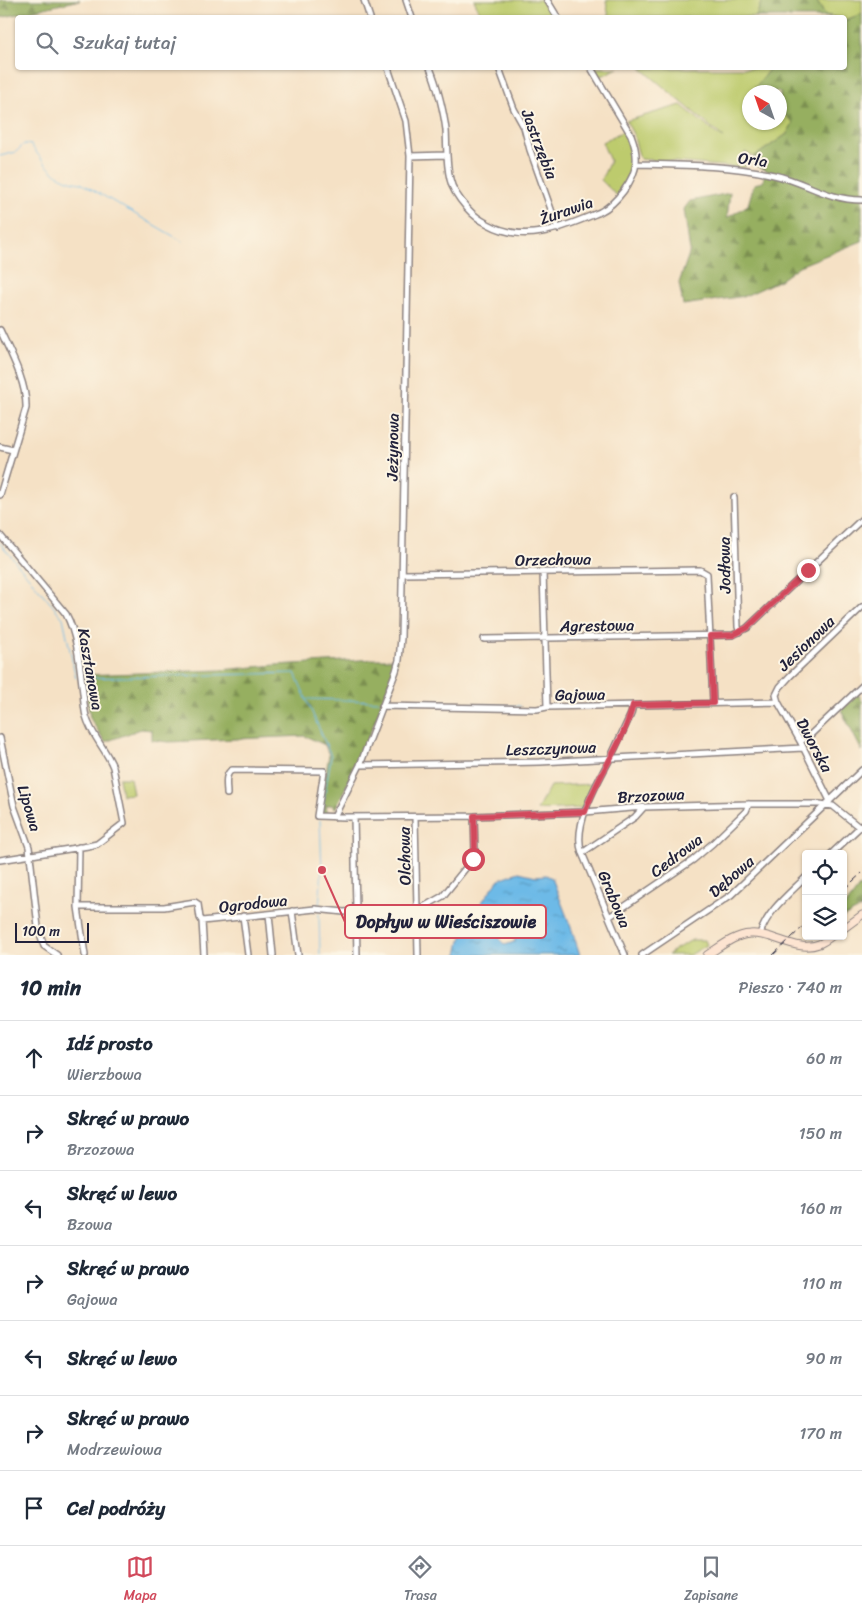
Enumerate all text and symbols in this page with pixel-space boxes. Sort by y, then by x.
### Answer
search box [15,15,847,70]
text: Szukaj tutaj [73,26,176,59]
icon: search [33,29,61,57]
north arrow [742,85,787,130]
street label: Jastrzębia [513,104,567,184]
street label: Orla [736,143,770,176]
street label: Żurawia [535,188,597,233]
street label: Jeżynowa [377,413,408,482]
street label: Jodłowa [710,536,740,594]
street label: Orzechowa [515,544,591,575]
route end [797,559,820,582]
street label: Jesionowa [770,608,843,679]
street label: Agrestowa [559,610,634,641]
street label: Kasztanowa [69,626,112,712]
street label: Gajowa [555,680,605,709]
street label: Dworska [788,713,842,779]
street label: Leszczynowa [505,732,598,765]
street label: Brzozowa [617,779,685,812]
street label: Lipowa [9,781,50,835]
street label: Olchowa [389,826,420,885]
street label: Cedrowa [643,826,709,885]
street label: Dębowa [702,847,762,905]
route start [462,848,485,871]
map controls [802,850,847,940]
button: locate [802,850,847,895]
street label: Grabowa [589,866,640,933]
street label: Ogrodowa [217,885,289,922]
button: layers [802,895,847,940]
callout: Dopływ w Wieściszowie [345,905,546,938]
text: Dopływ w Wieściszowie [356,906,537,938]
text: 100 m [22,919,60,944]
scale bar [15,920,89,943]
text: 10 min [20,969,81,1007]
text: Pieszo · 740 m [738,973,842,1002]
text: Idź prosto [67,1027,153,1060]
icon: ahead [20,1044,48,1072]
text: 60 m [806,1044,842,1073]
text: Wierzbowa [67,1060,142,1089]
text: Skręć w prawo [67,1102,189,1135]
icon: right [20,1119,48,1147]
text: 150 m [799,1119,842,1148]
text: Brzozowa [67,1135,134,1164]
text: Skręć w lewo [67,1177,177,1210]
icon: left [20,1194,48,1222]
text: 160 m [799,1194,842,1223]
text: Bzowa [67,1210,112,1239]
text: Skręć w prawo [67,1252,189,1285]
icon: right [20,1269,48,1297]
text: 110 m [802,1269,842,1298]
text: Gajowa [67,1285,117,1314]
text: Skręć w lewo [67,1342,177,1375]
icon: left [20,1344,48,1372]
text: 90 m [806,1344,842,1373]
text: Skręć w prawo [67,1402,189,1435]
icon: right [20,1419,48,1447]
text: 170 m [799,1419,842,1448]
text: Modrzewiowa [67,1435,162,1464]
text: Cel podróży [67,1492,165,1525]
icon: arrive [20,1494,48,1522]
tab: Mapa [124,1553,157,1608]
tab: Trasa [404,1553,437,1608]
tab: Zapisane [684,1553,738,1608]

